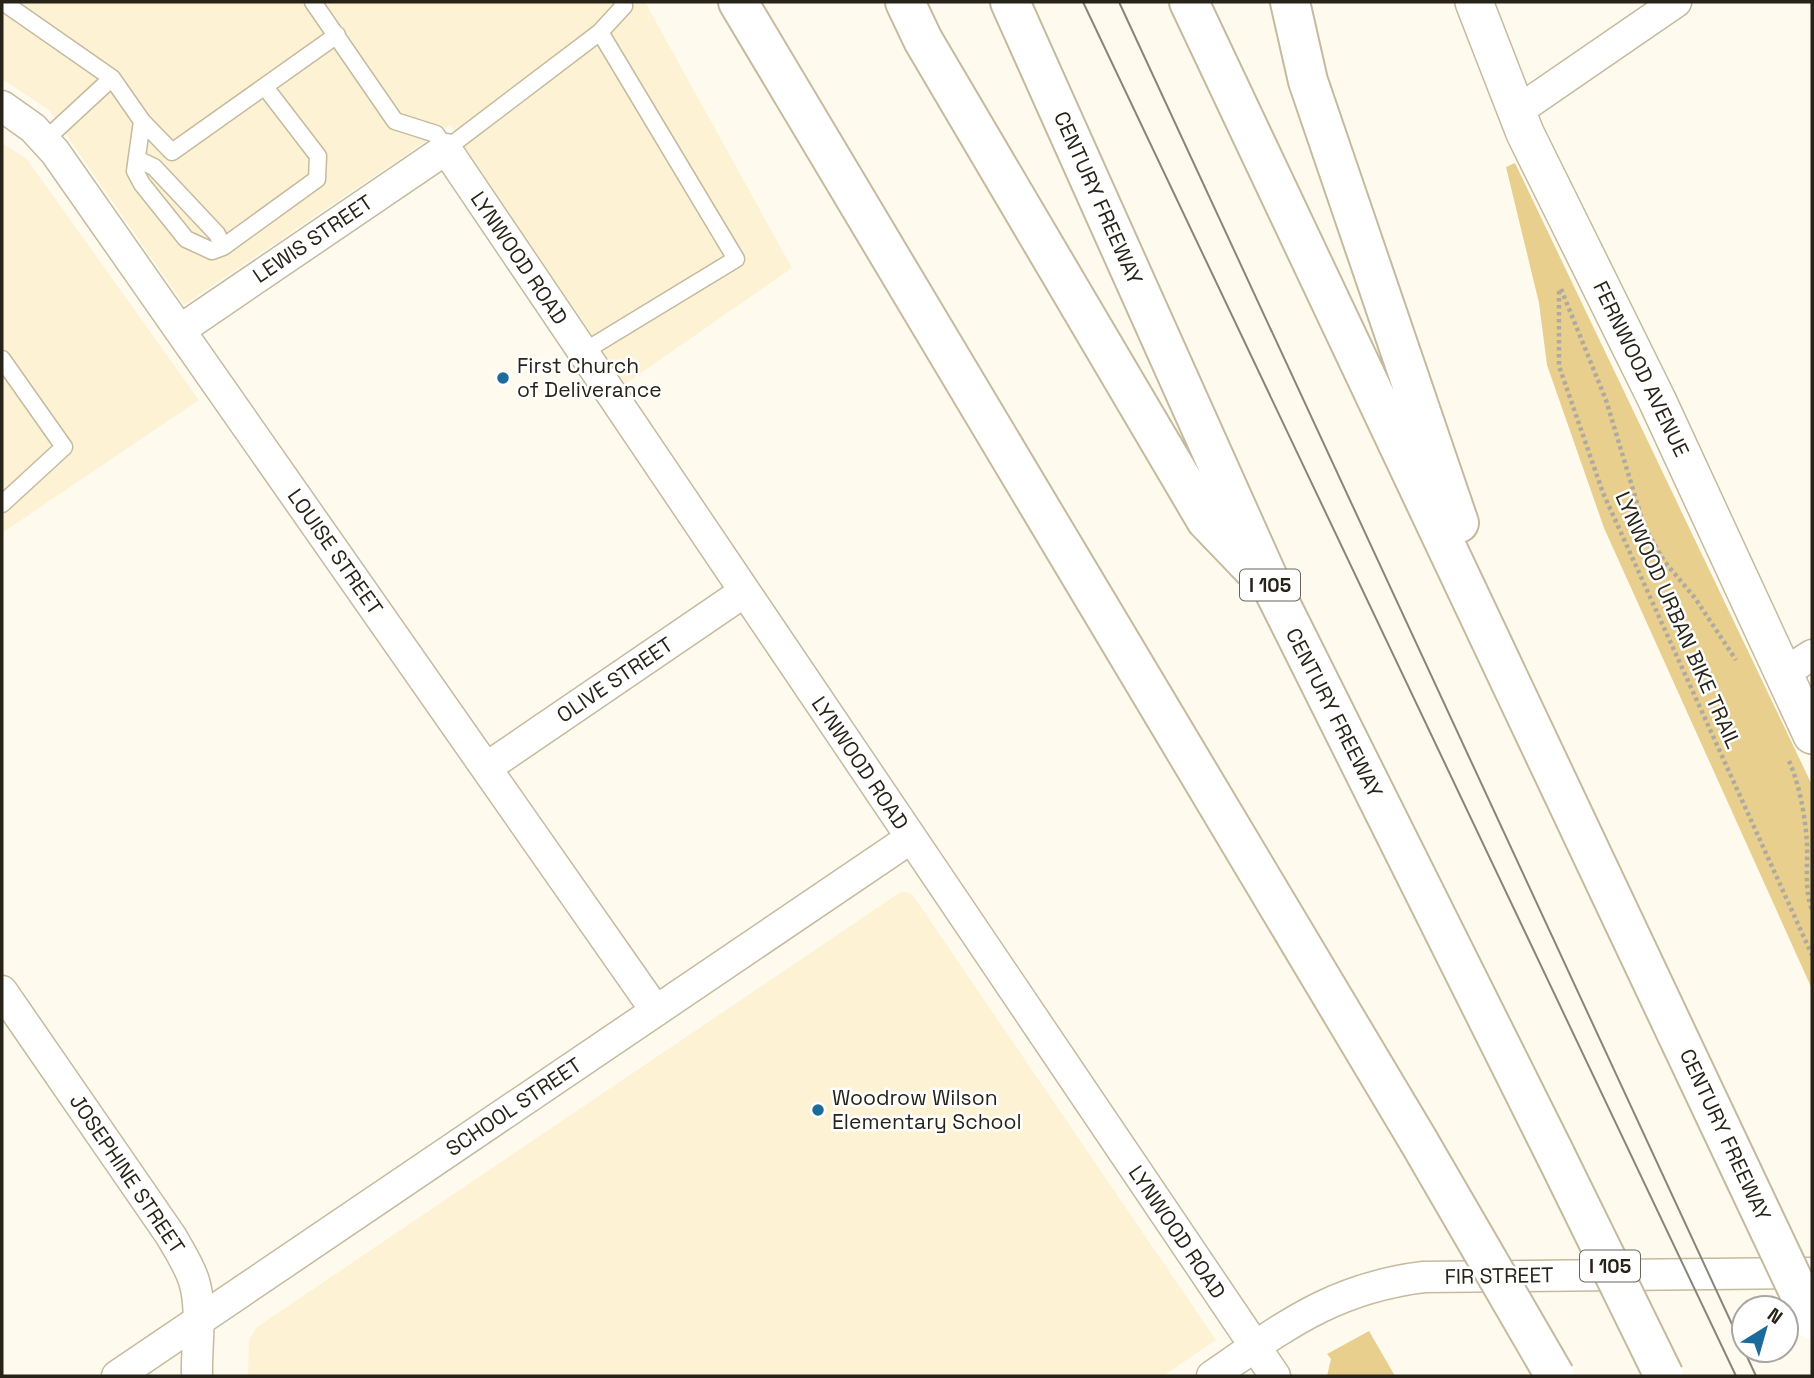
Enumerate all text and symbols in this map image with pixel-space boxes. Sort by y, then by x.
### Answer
street label: CENTURY FREEWAY [1048,107,1149,289]
street label: LYNWOOD ROAD [465,186,574,330]
street label: LEWIS STREET [248,189,378,289]
street label: FERNWOOD AVENUE [1587,277,1696,461]
place label: First Church of Deliverance [517,352,662,403]
marker: First Church of Deliverance [495,370,511,386]
street label: LOUISE STREET [282,483,389,620]
street label: LYNWOOD URBAN BIKE TRAIL [1610,487,1747,752]
road number: I 105 [1240,570,1300,600]
street label: CENTURY FREEWAY [1280,623,1389,802]
street label: OLIVE STREET [551,631,678,728]
street label: LYNWOOD ROAD [806,691,915,835]
street label: CENTURY FREEWAY [1674,1044,1777,1225]
street label: SCHOOL STREET [441,1051,587,1162]
place label: Woodrow Wilson Elementary School [832,1084,1022,1135]
street label: JOSEPHINE STREET [64,1088,191,1259]
marker: Woodrow Wilson Elementary School [810,1102,826,1118]
street label: LYNWOOD ROAD [1123,1160,1232,1304]
road number: I 105 [1580,1250,1640,1282]
street label: FIR STREET [1444,1261,1554,1290]
north arrow [1730,1294,1800,1364]
text: N [1762,1302,1788,1330]

